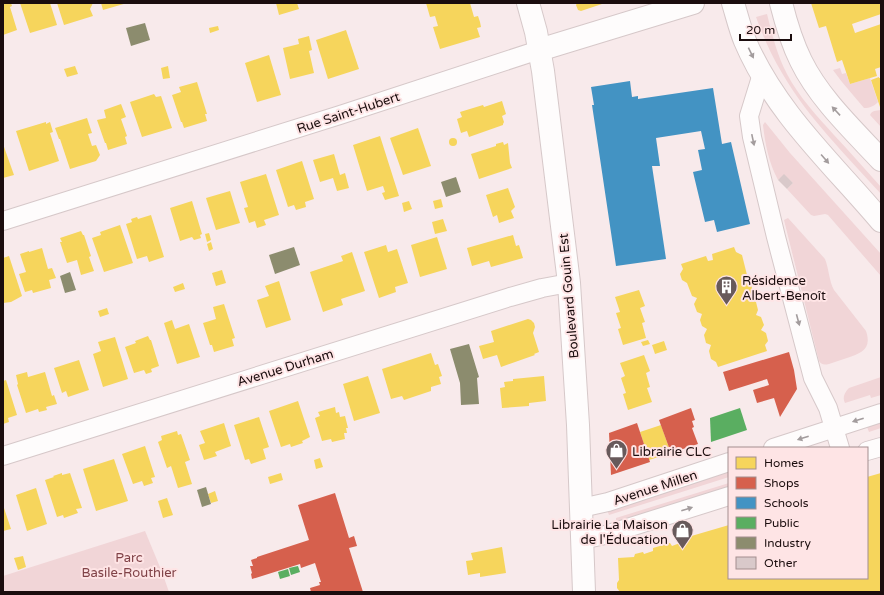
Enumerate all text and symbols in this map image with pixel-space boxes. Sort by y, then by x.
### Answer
scale bar [740,16,791,42]
text: 20 m [746,23,775,37]
one-way arrow [748,47,754,59]
street label: Rue Saint-Hubert [295,89,402,137]
one-way arrow [831,106,841,116]
one-way arrow [751,134,757,146]
one-way arrow [821,154,830,164]
street label: Boulevard Gouin Est [556,233,582,359]
place label: Résidence Albert-Benoît [742,273,826,304]
building icon: Résidence Albert-Benoît [713,274,739,307]
one-way arrow [795,314,801,326]
street label: Avenue Durham [235,346,335,390]
one-way arrow [851,417,863,423]
one-way arrow [797,435,809,441]
shop icon: Librairie CLC [603,438,629,471]
place label: Librairie CLC [632,444,711,460]
legend [728,447,868,579]
text: Homes [764,456,804,470]
street label: Avenue Millen [611,467,699,509]
text: Shops [764,476,799,490]
text: Schools [764,496,809,510]
one-way arrow [681,506,693,512]
text: Public [764,516,799,530]
place label: Librairie La Maison de l'Éducation [551,517,668,548]
shop icon: Librairie La Maison de l'Éducation [670,518,696,551]
text: Industry [764,536,811,550]
park label: Parc Basile-Routhier [81,550,177,581]
text: Other [764,556,797,570]

